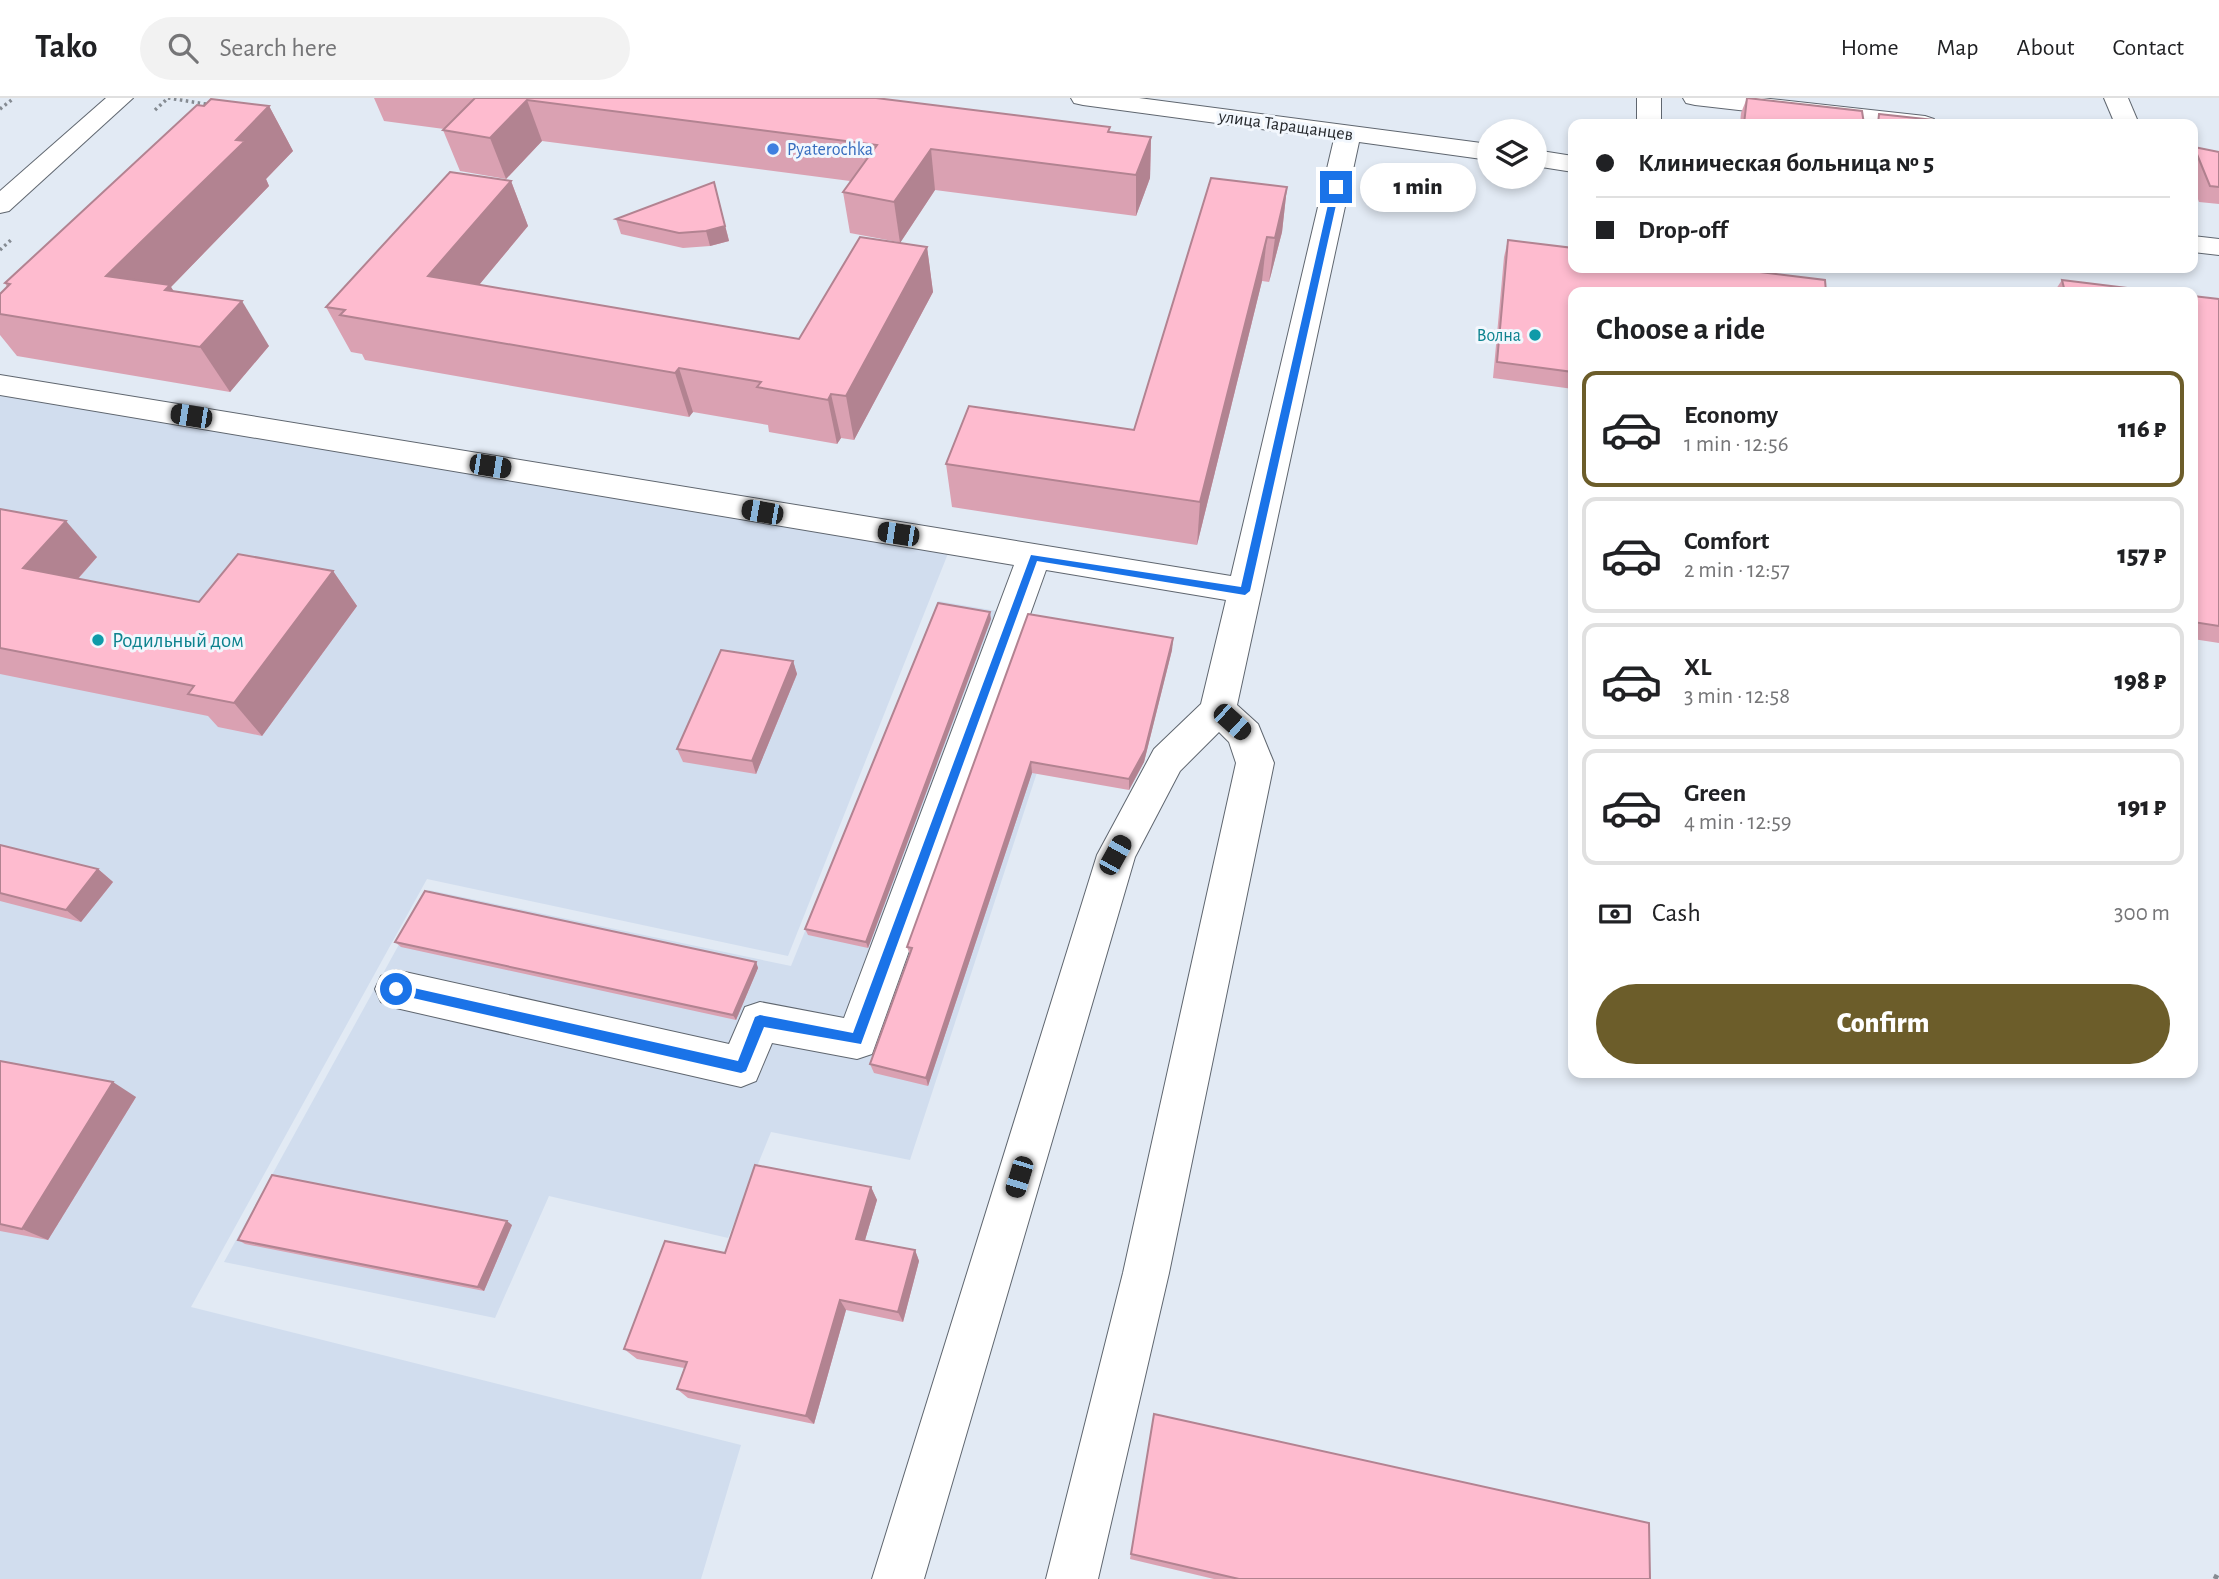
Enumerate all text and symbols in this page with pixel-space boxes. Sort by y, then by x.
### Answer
search box [140,17,630,80]
icon: search [164,29,202,67]
text: Tako [35,31,98,64]
text: Search here [220,35,337,61]
text: Home [1841,36,1899,60]
text: Map [1937,36,1979,60]
text: About [2017,36,2074,60]
text: Contact [2112,36,2184,60]
street label: улица Таращанцев [1216,107,1354,144]
map controls [1477,119,1547,189]
button: layers [1477,119,1547,189]
marker: Pyaterochka [765,141,781,157]
place label: Pyaterochka [787,141,873,159]
text: Клиническая больница № 5 [1638,150,1934,176]
callout: 1 min [1360,162,1476,212]
route end [1320,171,1352,203]
text: 1 min [1394,176,1442,199]
text: Drop-off [1638,217,1727,243]
text: Choose a ride [1596,313,1765,345]
place label: Волна [1476,327,1521,345]
marker: Волна [1527,327,1543,343]
icon: car [1600,398,1663,461]
car [169,402,214,430]
text: Economy [1684,402,1778,428]
text: 116 ₽ [2118,416,2166,442]
text: 1 min · 12:56 [1684,433,1788,456]
car [468,452,513,480]
car [740,498,785,526]
car [876,520,921,548]
icon: car [1600,524,1663,587]
text: Comfort [1684,528,1769,554]
text: 157 ₽ [2117,542,2166,568]
text: 2 min · 12:57 [1684,559,1790,582]
place label: Родильный дом [112,630,244,651]
marker: Родильный дом [90,632,106,648]
icon: car [1600,650,1663,713]
text: XL [1684,654,1711,680]
text: 198 ₽ [2114,668,2166,694]
text: 3 min · 12:58 [1684,685,1790,708]
car [1210,700,1255,744]
icon: car [1600,776,1663,839]
text: Green [1684,780,1746,806]
text: 191 ₽ [2118,794,2166,820]
text: 4 min · 12:59 [1684,811,1792,834]
car [1096,832,1135,878]
icon: cash [1596,895,1634,933]
text: Cash [1652,900,1701,926]
text: 300 m [2114,902,2170,925]
route start [380,973,412,1005]
button: Confirm [1596,984,2170,1064]
car [1003,1154,1036,1200]

